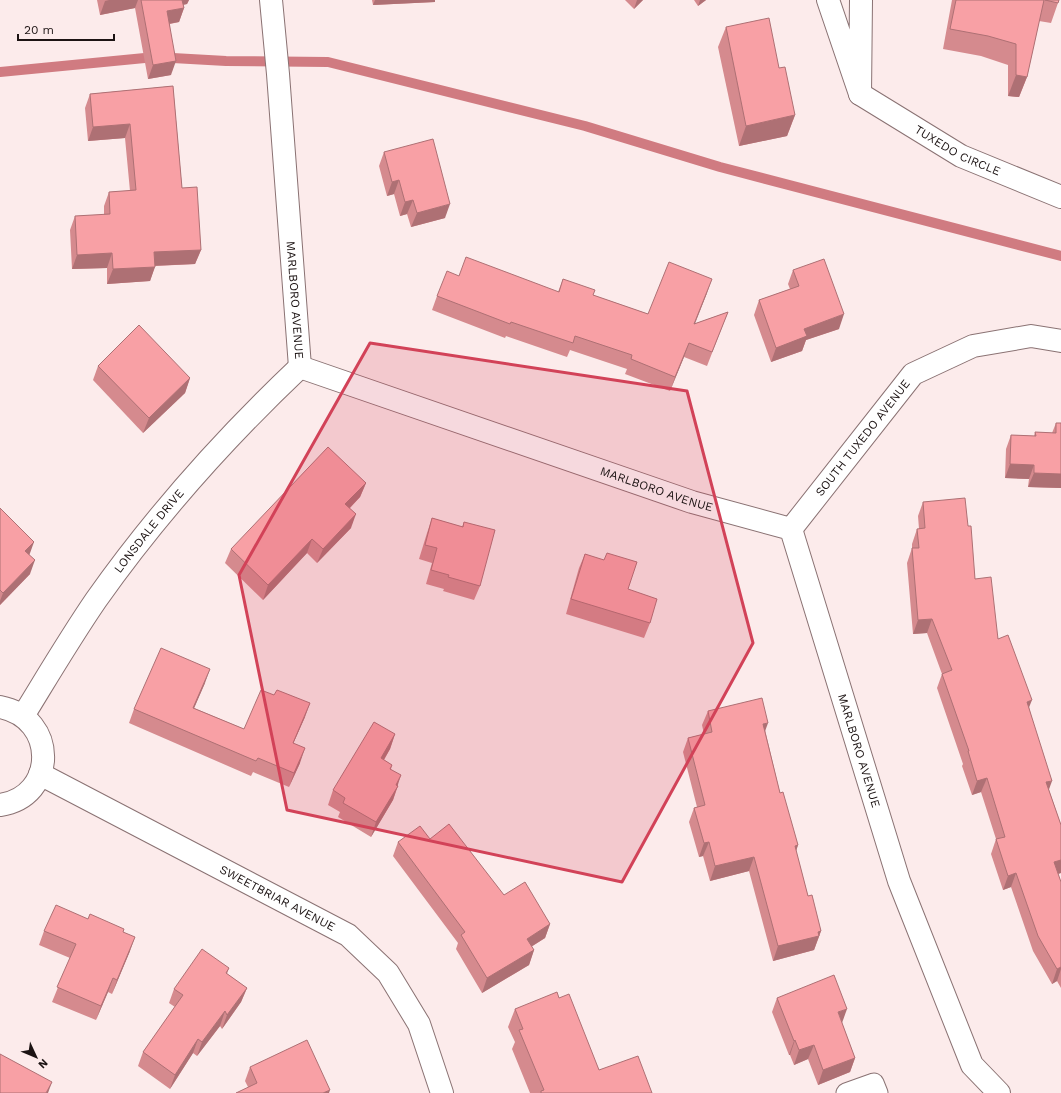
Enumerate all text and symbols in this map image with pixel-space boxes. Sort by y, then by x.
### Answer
scale bar [18,16,114,42]
text: 20 m [24,23,54,37]
street label: TUXEDO CIRCLE [912,122,1003,179]
street label: MARLBORO AVENUE [284,241,306,360]
street label: SOUTH TUXEDO AVENUE [813,376,913,499]
street label: MARLBORO AVENUE [598,464,715,515]
street label: LONSDALE DRIVE [111,486,187,576]
street label: MARLBORO AVENUE [835,692,883,810]
street label: SWEETBRIAR AVENUE [217,862,338,934]
north arrow [16,1037,56,1077]
text: N [35,1056,50,1071]

